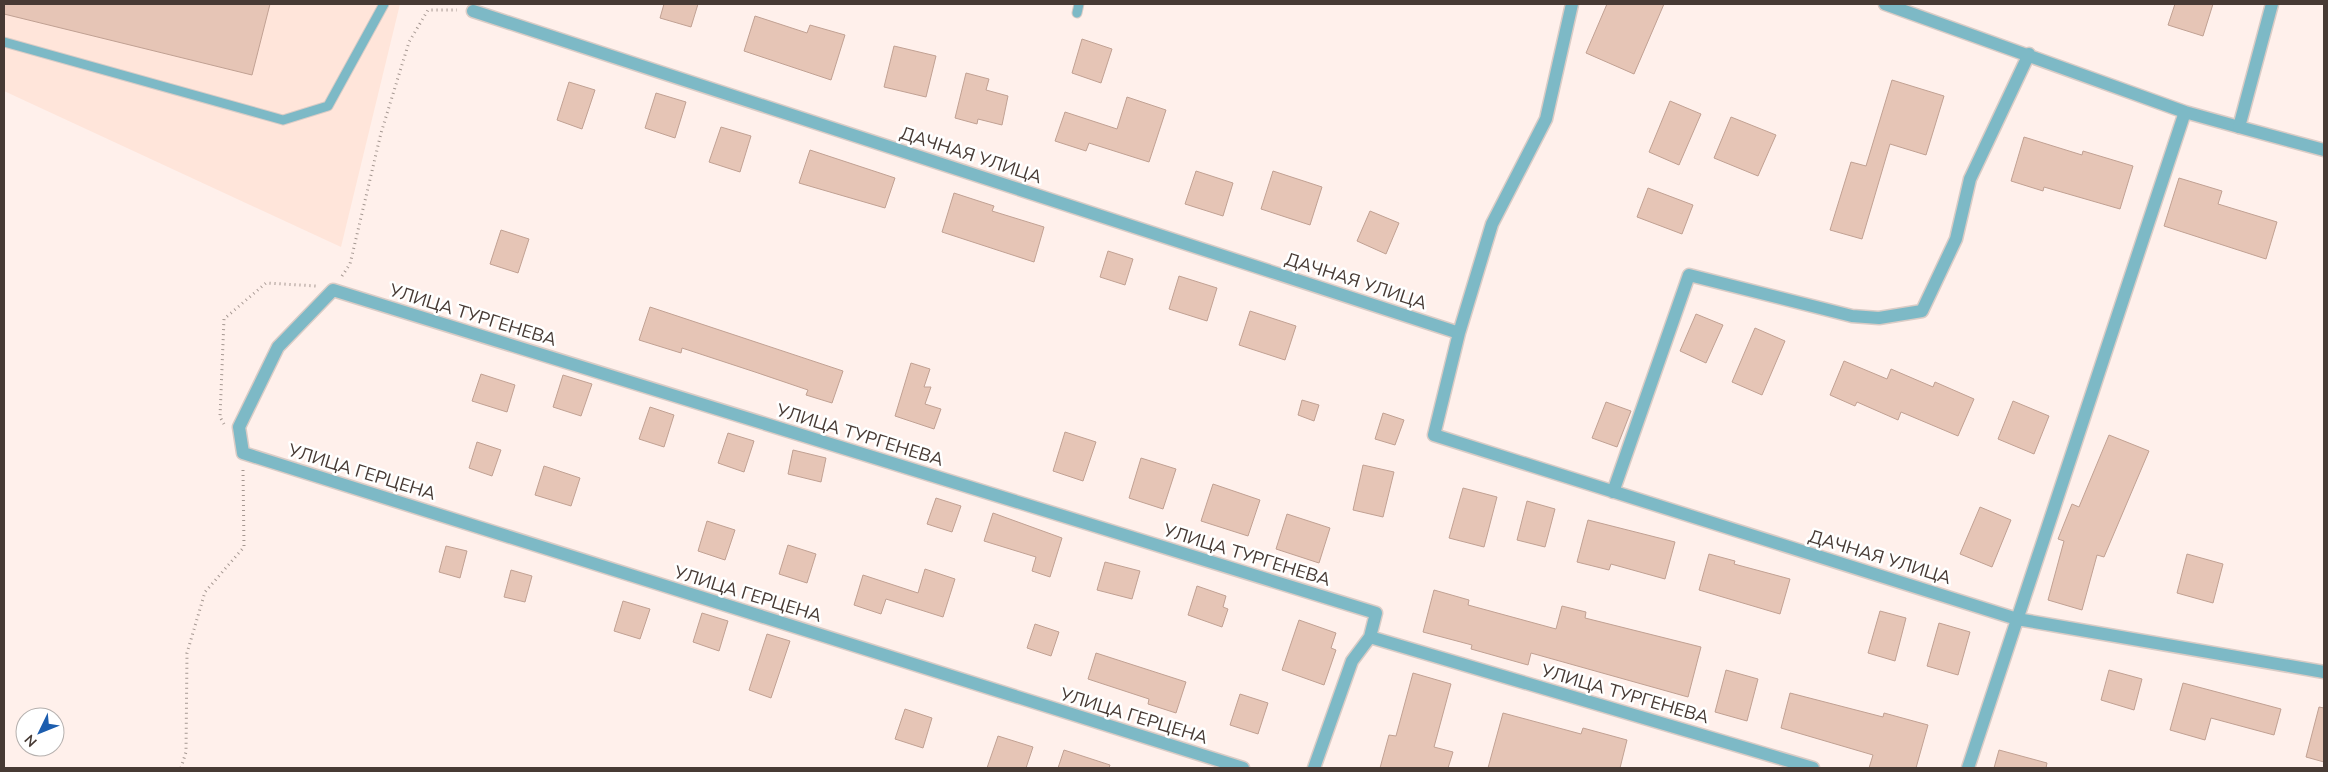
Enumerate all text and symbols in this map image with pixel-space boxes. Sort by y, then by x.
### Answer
street label: ДАЧНАЯ УЛИЦА [897,121,1045,189]
street label: ДАЧНАЯ УЛИЦА [1282,247,1430,315]
street label: УЛИЦА ТУРГЕНЕВА [386,278,560,352]
street label: УЛИЦА ТУРГЕНЕВА [773,398,947,472]
street label: УЛИЦА ГЕРЦЕНА [284,438,439,506]
street label: УЛИЦА ТУРГЕНЕВА [1160,518,1334,592]
street label: ДАЧНАЯ УЛИЦА [1806,524,1954,590]
street label: УЛИЦА ГЕРЦЕНА [670,560,825,628]
street label: УЛИЦА ТУРГЕНЕВА [1537,658,1712,729]
street label: УЛИЦА ГЕРЦЕНА [1056,682,1211,750]
north arrow [15,707,65,757]
text: N [20,730,41,751]

